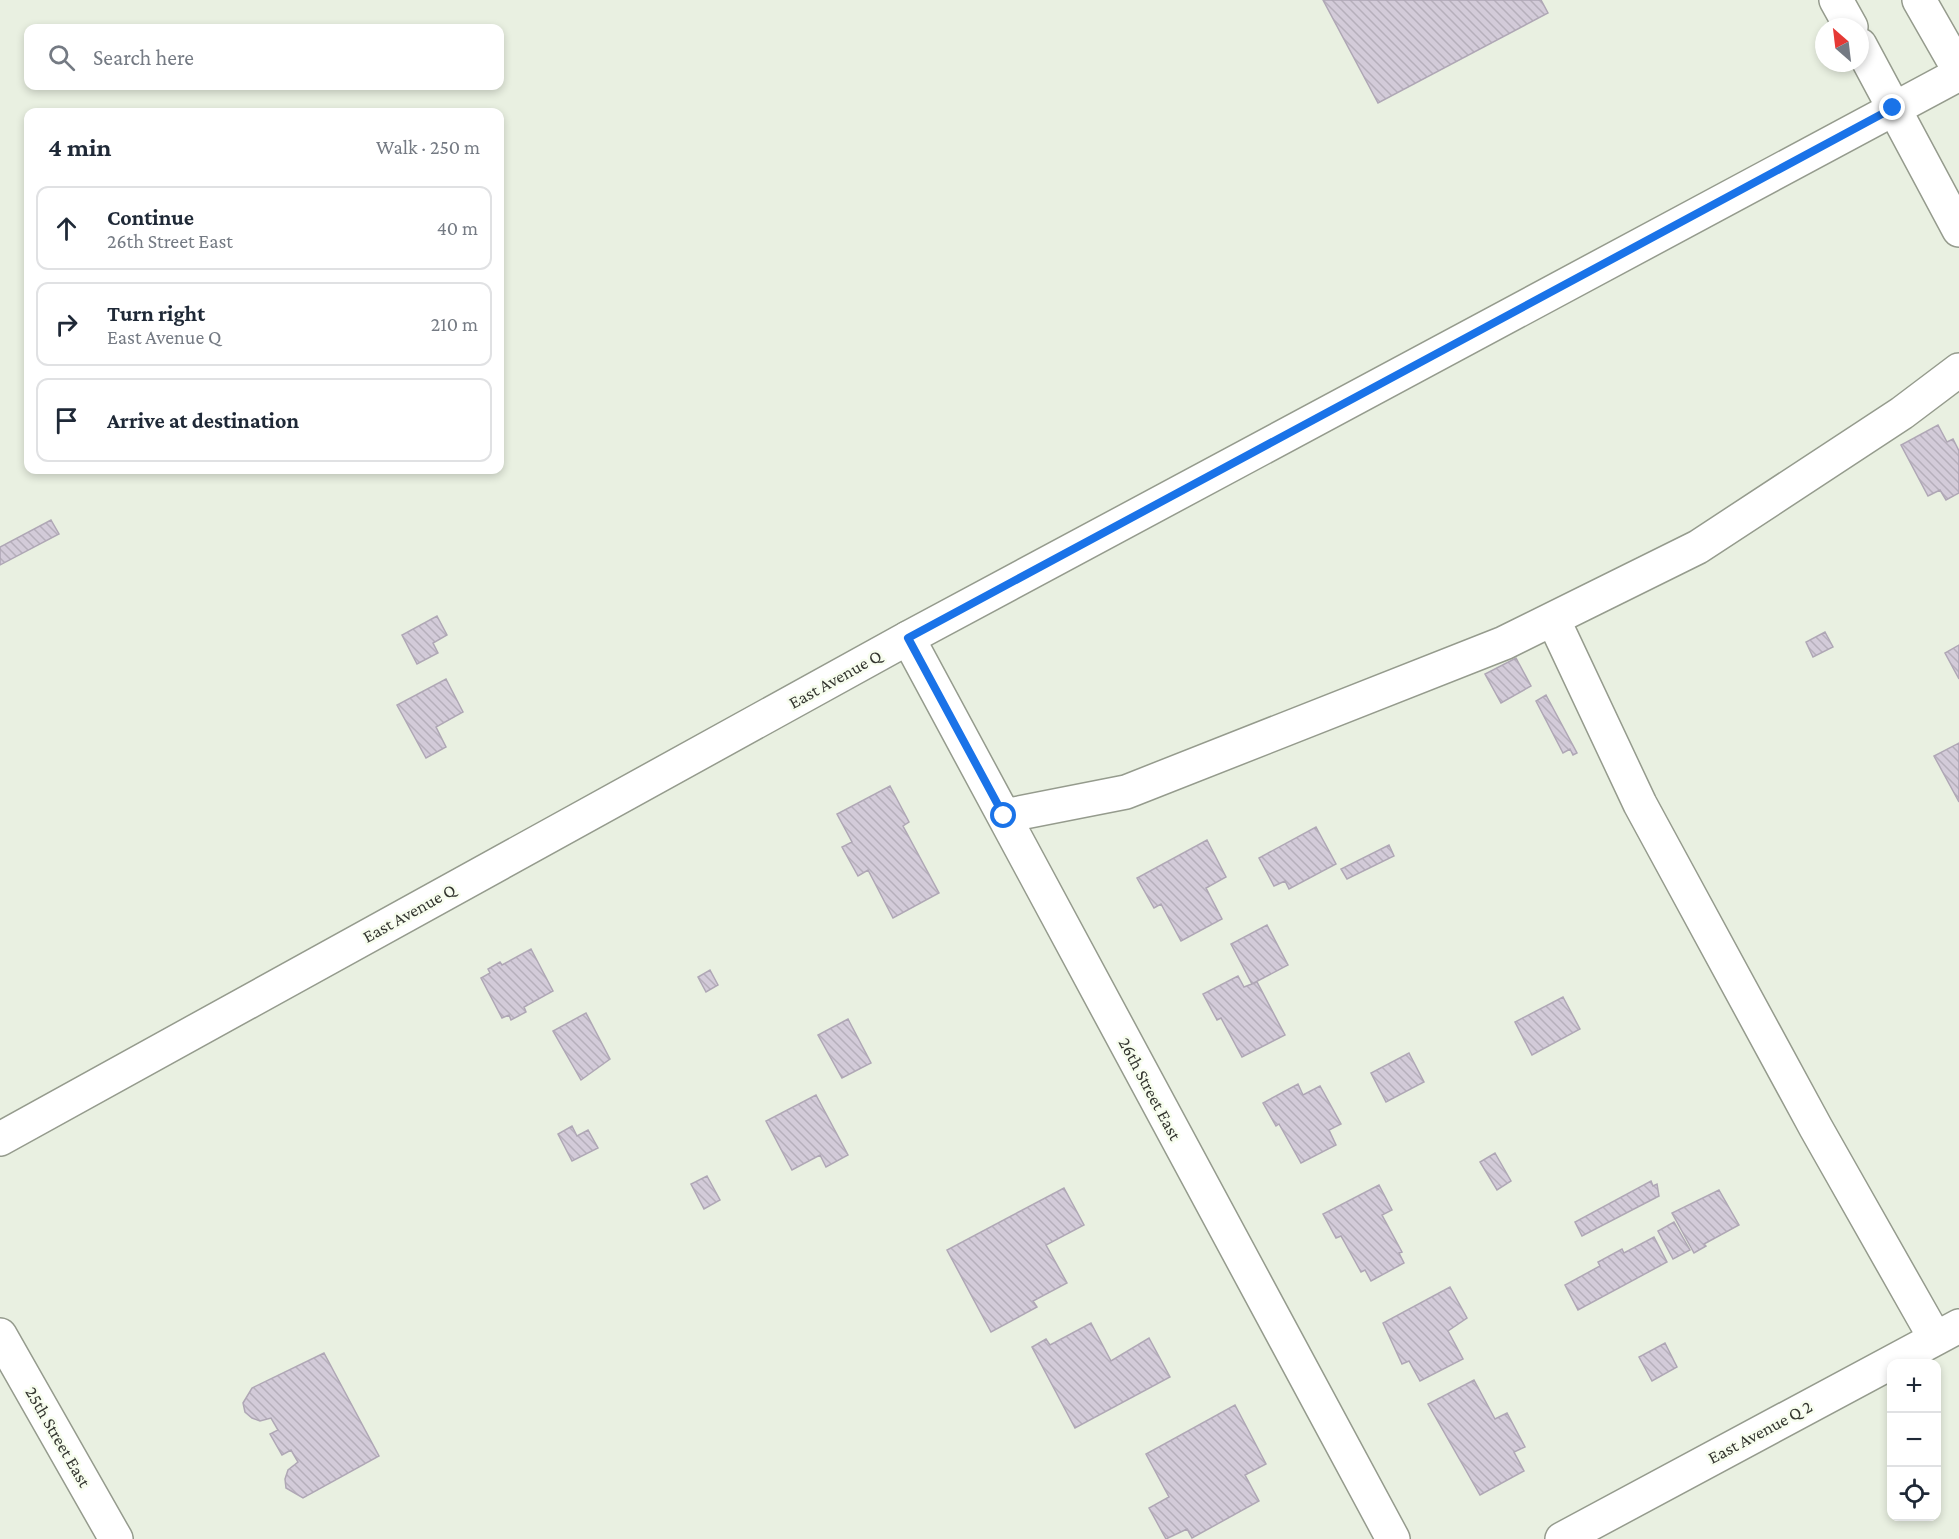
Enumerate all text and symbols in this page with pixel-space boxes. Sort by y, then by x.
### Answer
north arrow [1815,18,1869,72]
search box [24,24,504,90]
icon: search [45,41,78,74]
text: Search here [93,45,194,70]
route end [1879,94,1905,120]
text: 4 min [48,133,112,162]
text: Walk · 250 m [376,136,480,158]
text: Continue [107,205,194,230]
icon: ahead [50,212,83,245]
text: 40 m [437,217,478,239]
text: 26th Street East [107,230,233,252]
text: Turn right [107,301,205,326]
icon: right [50,308,83,341]
text: 210 m [431,313,478,335]
text: East Avenue Q [107,326,221,348]
icon: arrive [50,404,83,437]
text: Arrive at destination [107,408,299,433]
street label: East Avenue Q [785,645,886,713]
route start [990,802,1016,828]
street label: East Avenue Q [359,879,460,947]
street label: 26th Street East [1115,1034,1186,1145]
map controls [1887,1359,1941,1521]
button: + [1887,1359,1941,1413]
street label: 25th Street East [21,1383,95,1492]
street label: East Avenue Q 2 [1705,1396,1815,1468]
button: − [1887,1413,1941,1467]
button: locate [1887,1467,1941,1521]

